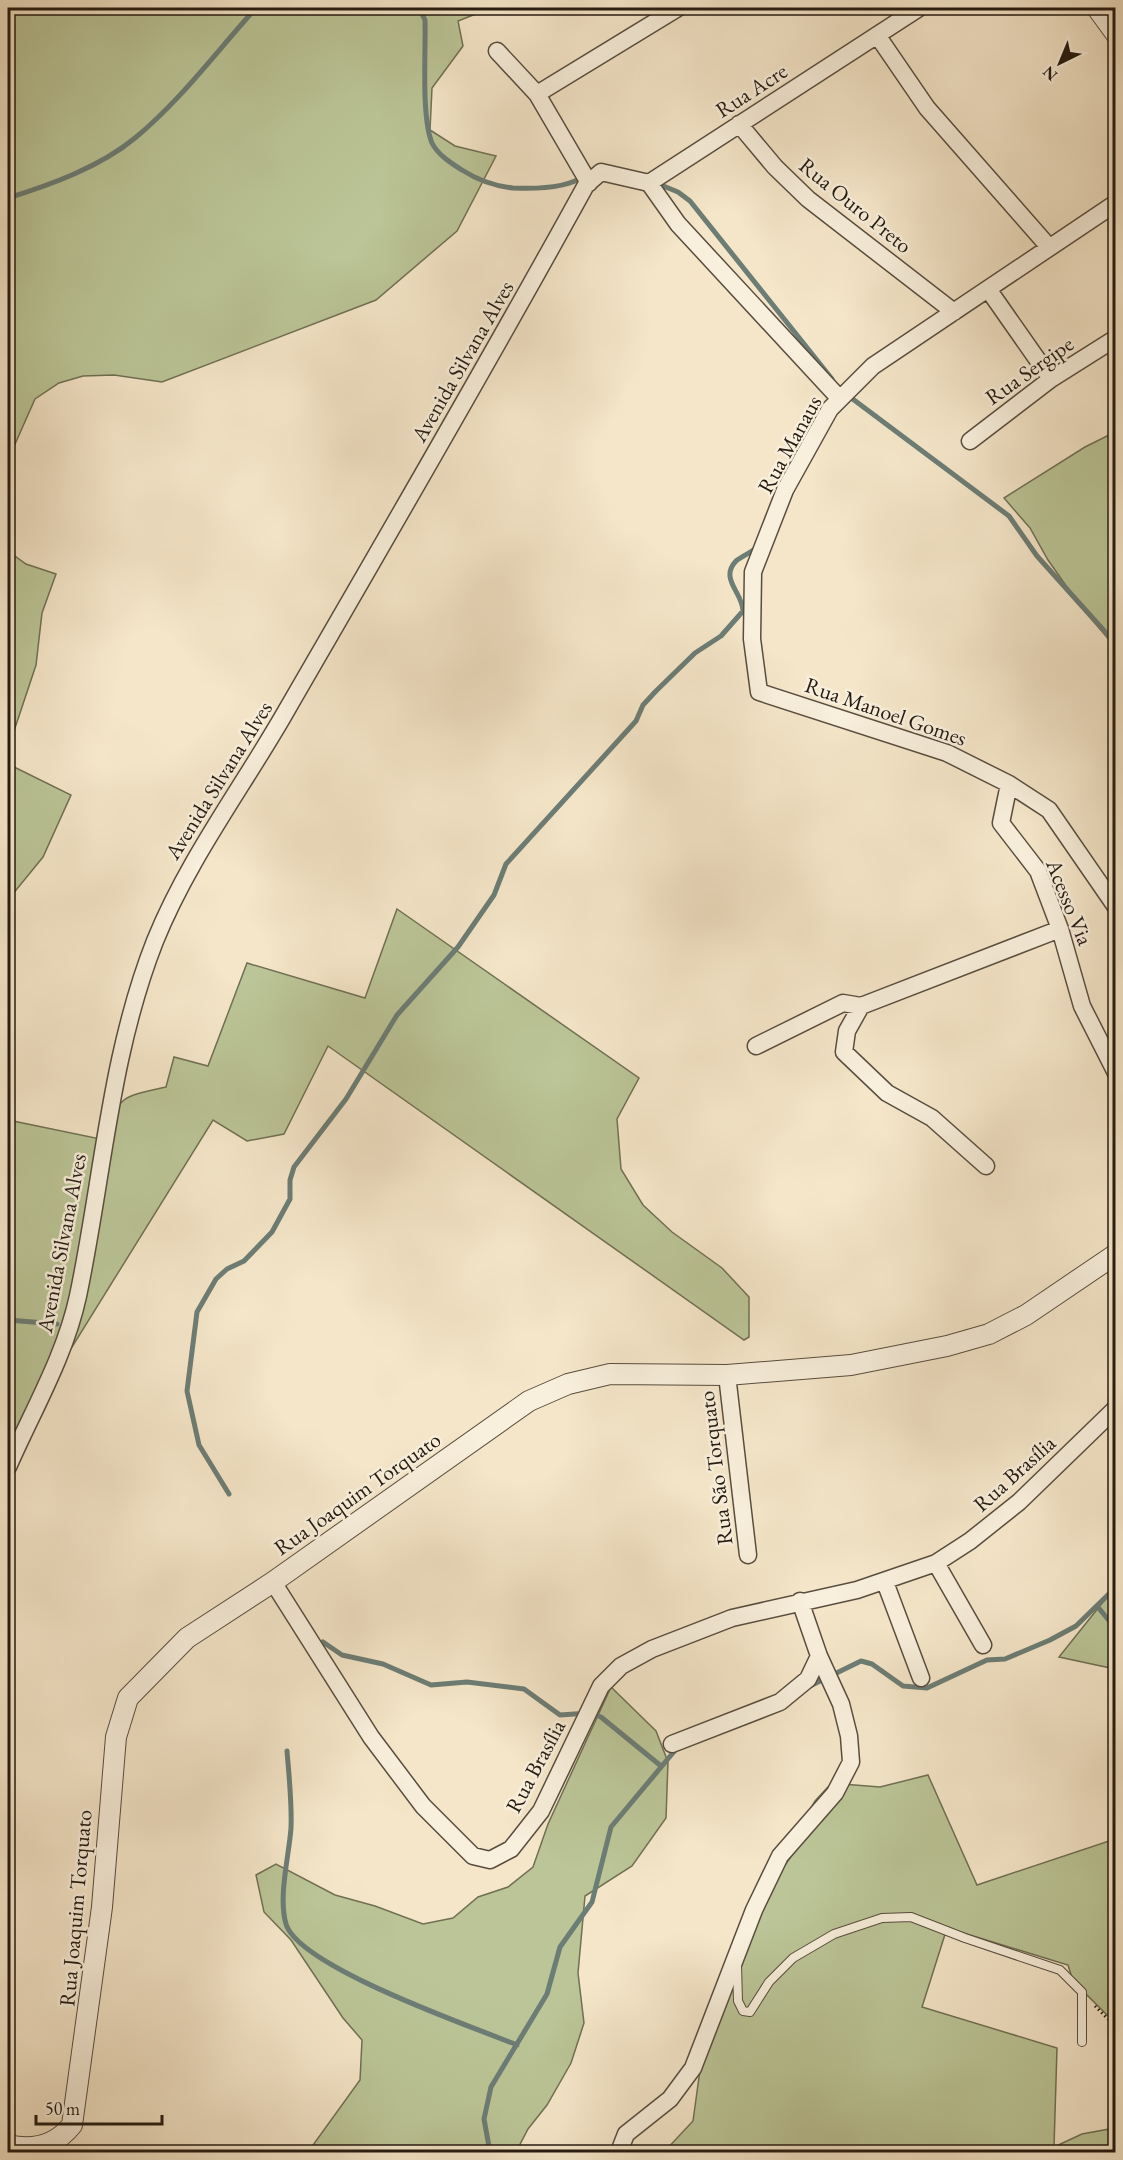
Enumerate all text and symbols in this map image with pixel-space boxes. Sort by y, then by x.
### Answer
north arrow [1030,33,1090,93]
street label: Rua Acre [710,56,793,124]
text: N [1038,61,1062,86]
street label: Rua Ouro Preto [793,151,918,260]
street label: Avenida Silvana Alves [404,275,520,448]
street label: Rua Sergipe [979,329,1080,411]
street label: Rua Manaus [751,390,828,498]
street label: Rua Manoel Gomes [801,670,971,753]
street label: Avenida Silvana Alves [157,696,279,866]
street label: Acesso Via [1039,854,1100,950]
street label: Avenida Silvana Alves [30,1151,93,1336]
street label: Rua São Torquato [692,1389,739,1547]
street label: Rua Joaquim Torquato [268,1425,447,1562]
street label: Rua Brasília [967,1429,1062,1518]
street label: Rua Brasília [499,1714,572,1818]
street label: Rua Joaquim Torquato [52,1808,99,2008]
scale bar [36,2088,162,2126]
text: 50 m [45,2097,80,2120]

